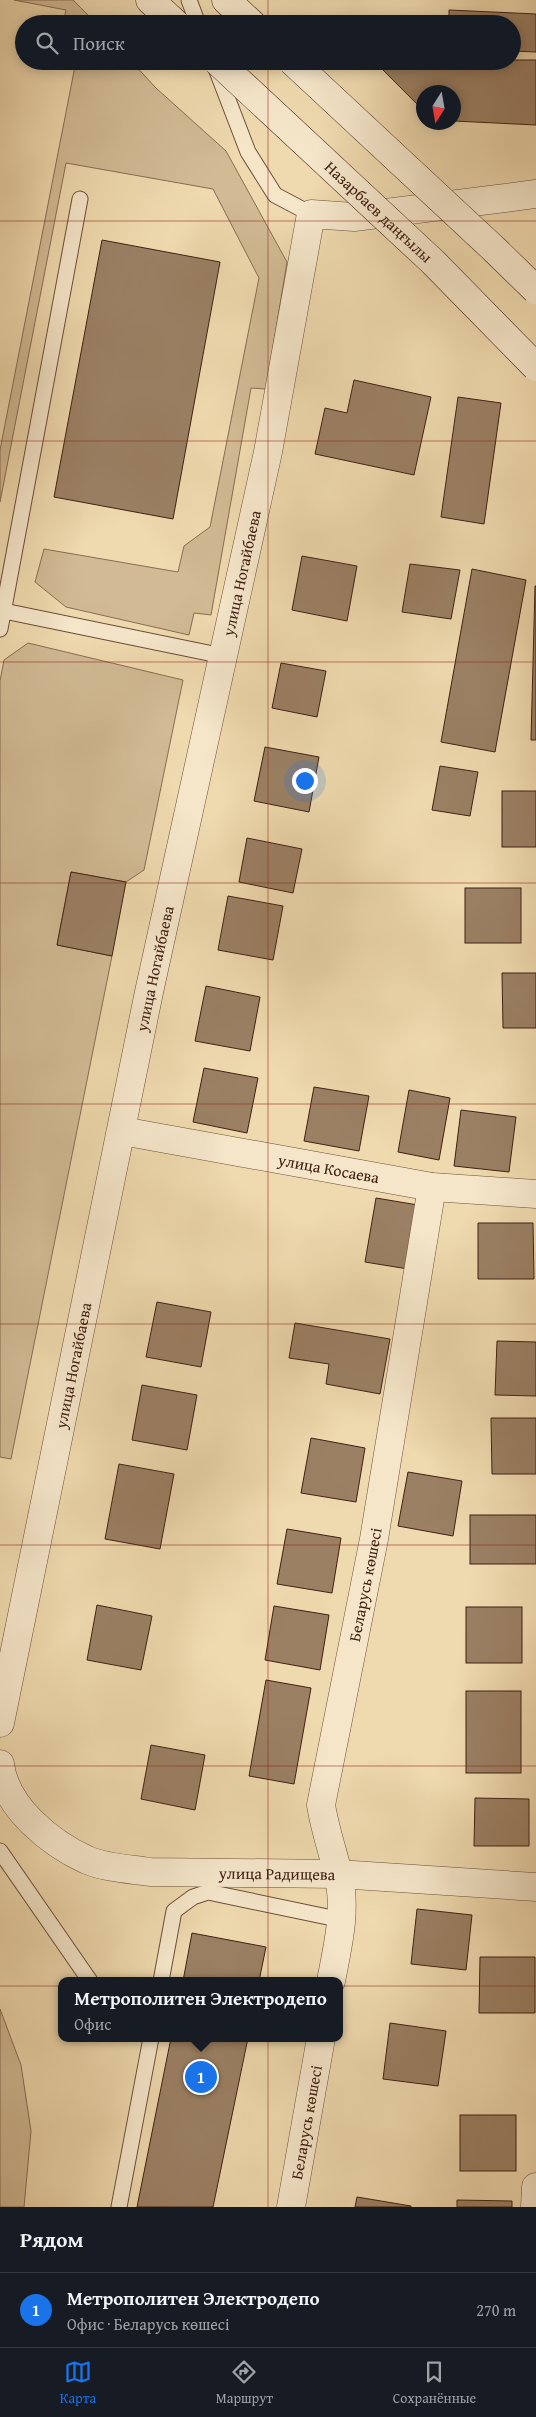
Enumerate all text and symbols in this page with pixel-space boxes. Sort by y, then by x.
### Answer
search box [15,15,521,70]
icon: search [33,29,61,57]
text: Поиск [73,29,125,57]
north arrow [416,85,461,130]
street label: Назарбаев даңғылы [319,155,438,268]
street label: улица Ногайбаева [216,508,267,639]
your location [292,768,318,794]
street label: улица Ногайбаева [129,903,180,1035]
street label: улица Косаева [275,1147,382,1189]
street label: улица Ногайбаева [48,1300,98,1432]
street label: Беларусь көшесі [342,1525,388,1644]
street label: улица Радищева [218,1861,336,1886]
popup [58,1977,343,2042]
text: Метрополитен Электродепо [74,1984,327,2012]
text: Офис [74,2012,111,2036]
pin: 1 [185,2058,217,2096]
street label: Беларусь көшесі [284,2063,328,2181]
text: Рядом [20,2224,83,2255]
text: Метрополитен Электродепо [67,2284,320,2312]
text: 1 [32,2298,40,2322]
text: 270 m [476,2298,516,2322]
text: Офис · Беларусь көшесі [67,2312,229,2336]
tab: Карта [60,2358,96,2408]
tab: Маршрут [216,2358,273,2408]
tab: Сохранённые [393,2358,476,2408]

